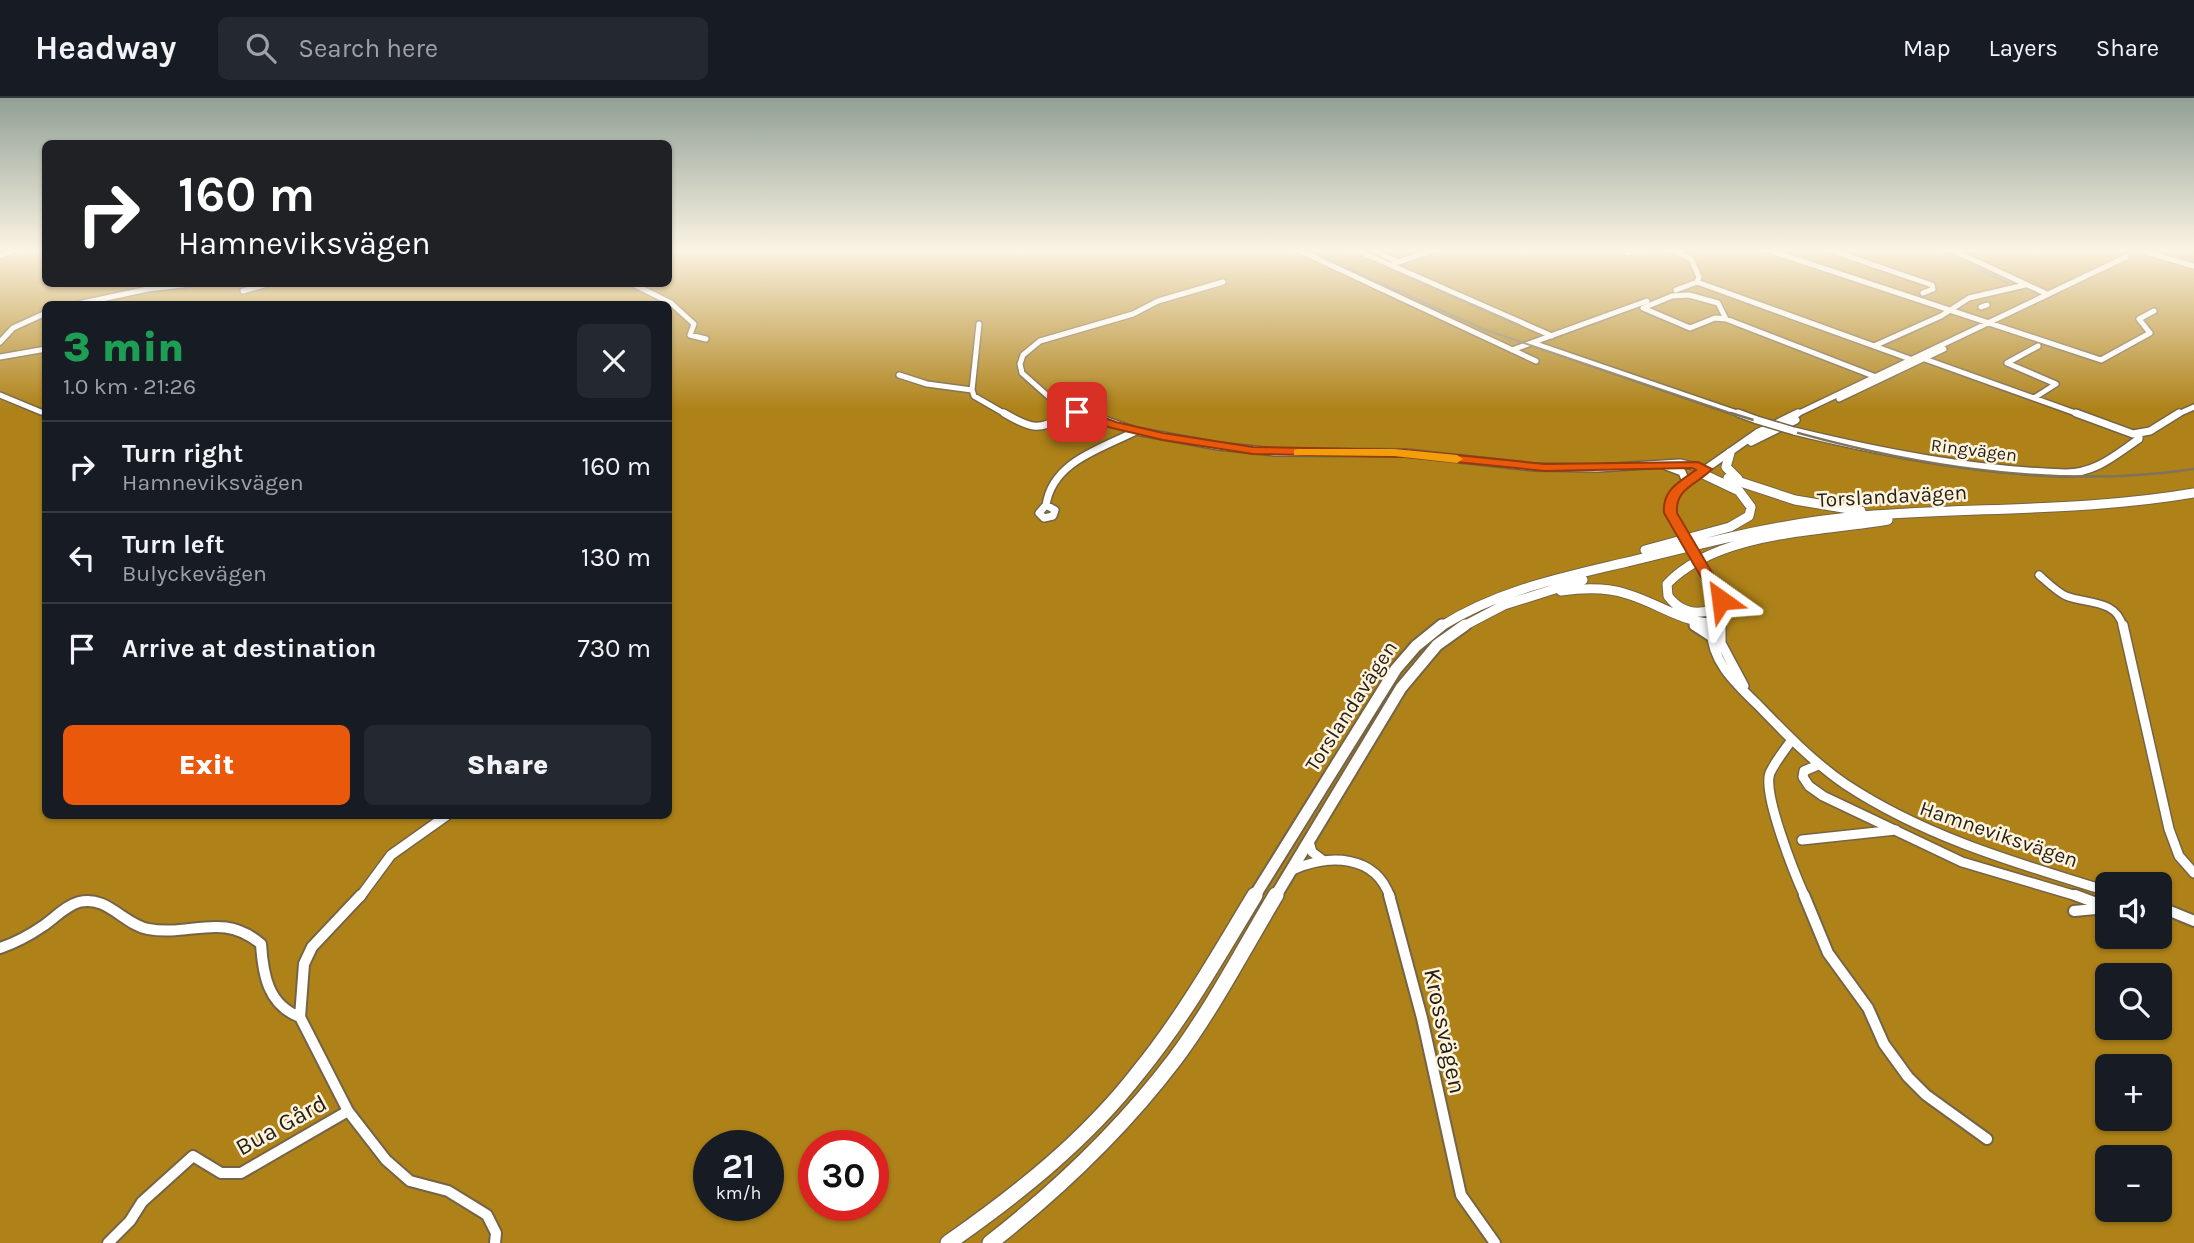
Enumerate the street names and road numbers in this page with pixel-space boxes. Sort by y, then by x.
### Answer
street label: Ringvägen [1930,434,2018,466]
street label: Torslandavägen [1816,480,1968,512]
street label: Torslandavägen [1300,636,1402,776]
street label: Hamneviksvägen [1917,796,2081,872]
street label: Krossvägen [1418,966,1472,1096]
street label: Bua Gård [231,1089,331,1161]

